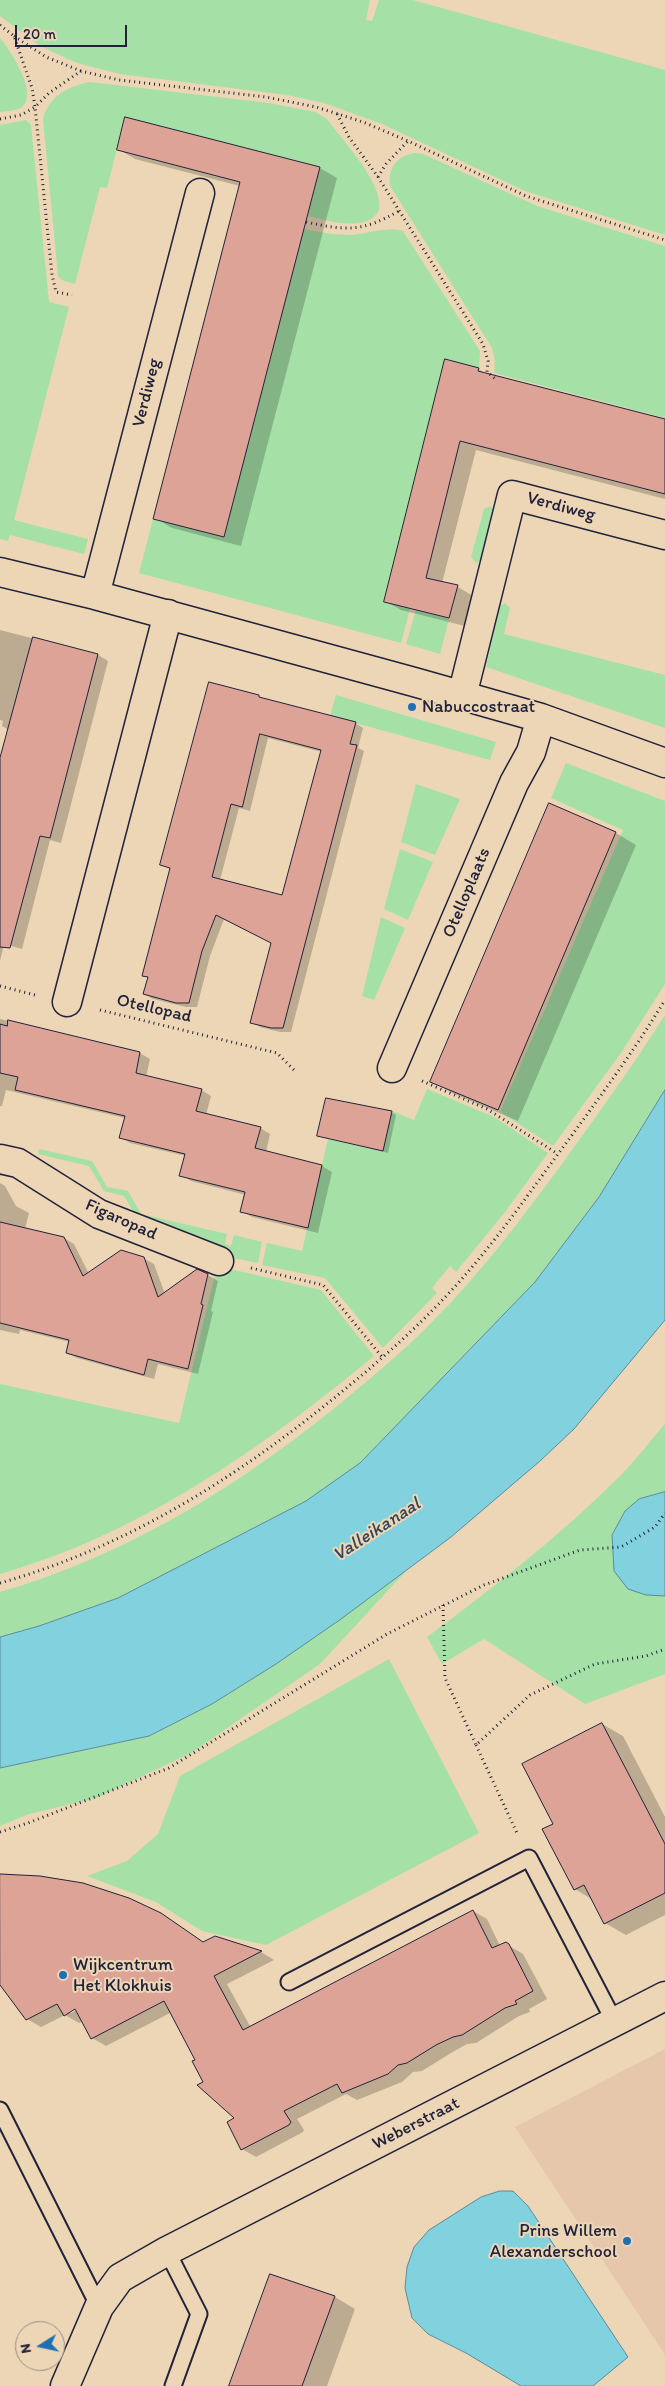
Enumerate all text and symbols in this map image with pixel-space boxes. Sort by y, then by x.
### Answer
scale bar [18,15,130,47]
text: 20 m [23,25,56,43]
street label: Verdiweg [128,356,166,430]
street label: Verdiweg [524,488,598,526]
place label: Nabuccostraat [422,696,535,718]
marker: Nabuccostraat [406,701,418,713]
street label: Otelloplaats [438,845,496,941]
street label: Otellopad [114,990,194,1028]
street label: Figaropad [82,1195,160,1245]
water label: Valleikanaal [329,1493,425,1567]
place label: Wijkcentrum Het Klokhuis [73,1954,173,1996]
marker: Wijkcentrum Het Klokhuis [57,1969,69,1981]
street label: Weberstraat [369,2093,463,2155]
place label: Prins Willem Alexanderschool [490,2220,617,2262]
marker: Prins Willem Alexanderschool [621,2235,633,2247]
north arrow [15,2321,65,2371]
text: N [17,2342,35,2355]

